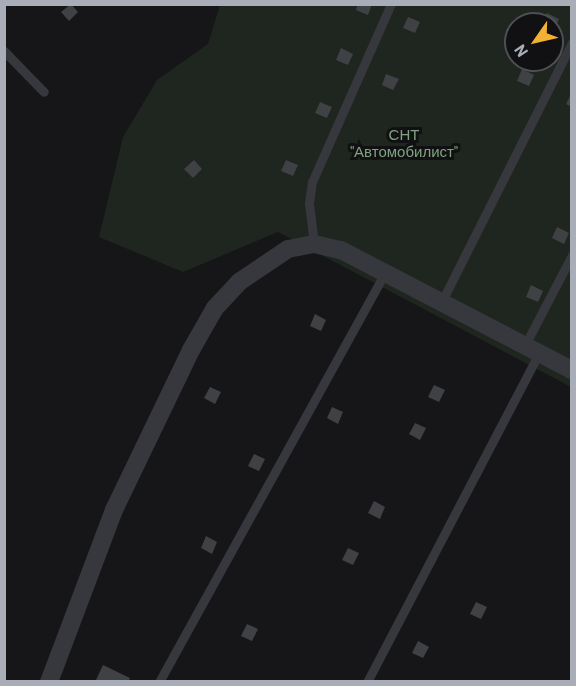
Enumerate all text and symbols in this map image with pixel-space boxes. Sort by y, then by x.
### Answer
north arrow [504,12,564,72]
text: N [509,42,531,61]
park label: СНТ "Автомобилист" [350,125,458,160]

